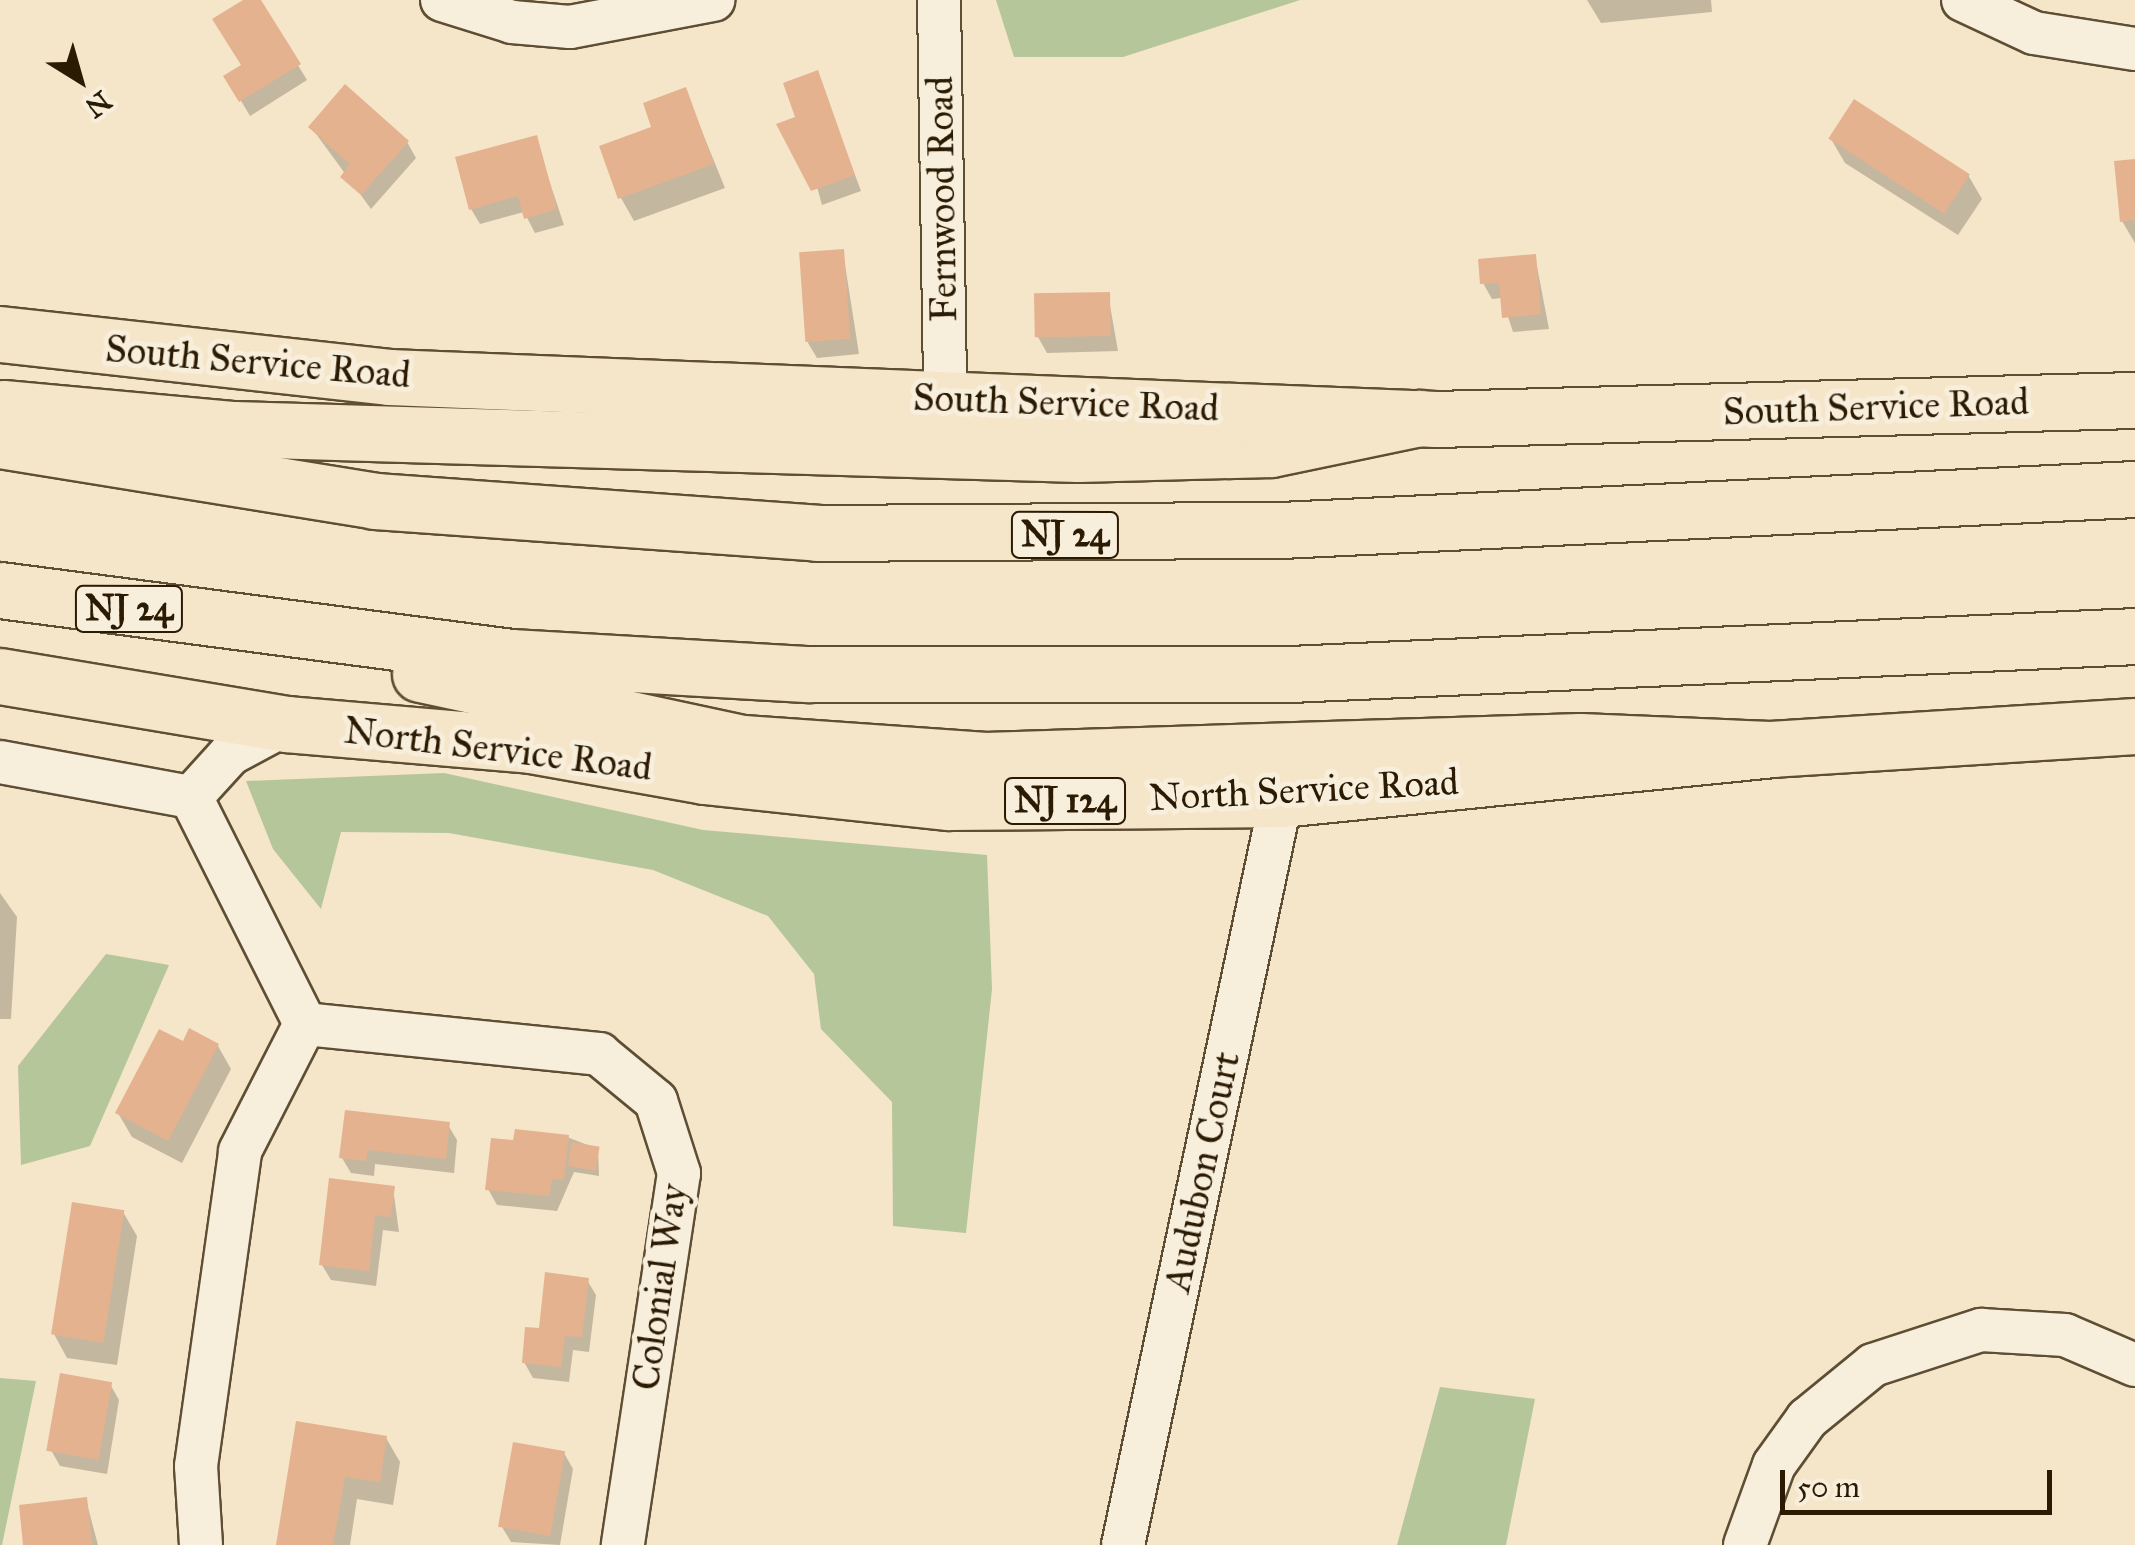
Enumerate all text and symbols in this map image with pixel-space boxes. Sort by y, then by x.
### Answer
north arrow [30,30,130,130]
street label: Fernwood Road [917,76,967,322]
text: N [78,83,118,125]
street label: South Service Road [103,326,413,398]
street label: South Service Road [912,375,1220,431]
street label: South Service Road [1722,379,2030,435]
road number: NJ 24 [1010,505,1120,565]
road number: NJ 24 [74,579,184,639]
street label: North Service Road [341,707,655,791]
street label: North Service Road [1148,759,1460,821]
road number: NJ 124 [1002,771,1128,831]
street label: Audubon Court [1154,1048,1250,1296]
street label: Colonial Way [623,1181,697,1393]
scale bar [1785,1450,2058,1512]
text: 50 m [1797,1469,1860,1505]

